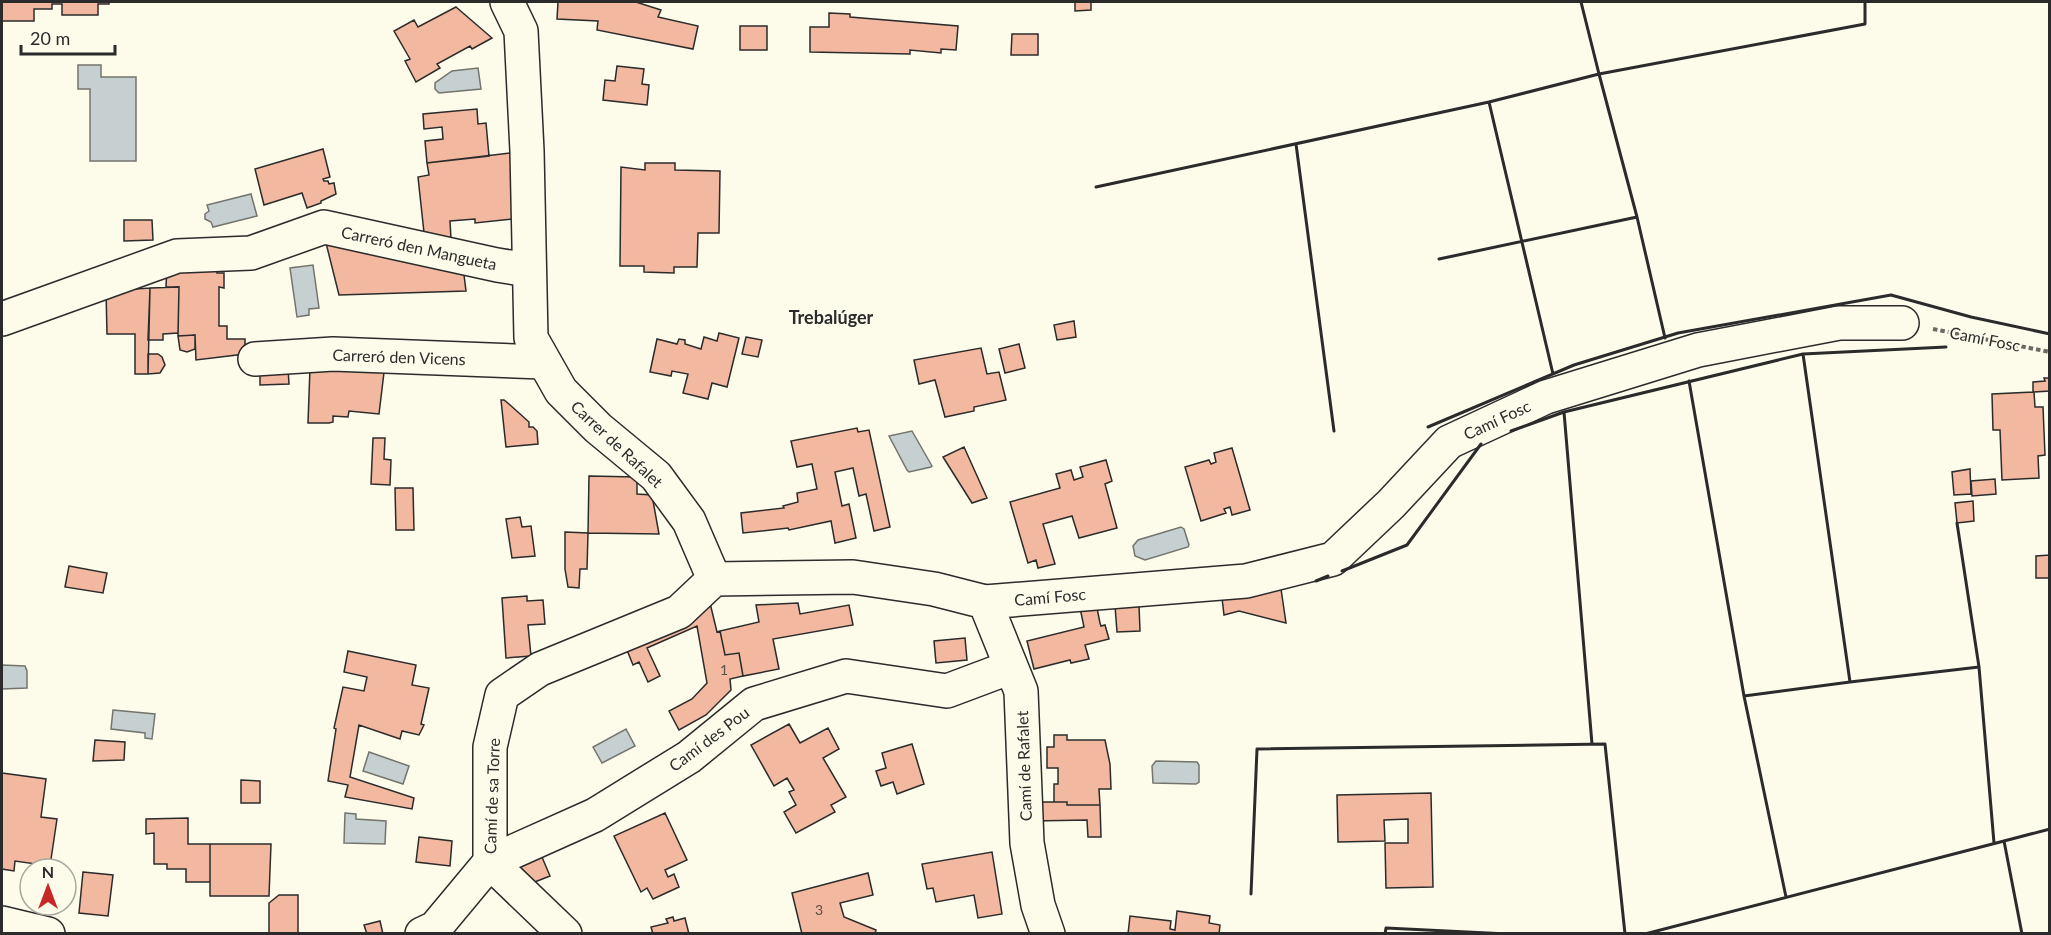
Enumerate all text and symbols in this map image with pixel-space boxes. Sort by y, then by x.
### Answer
scale bar [21,18,116,56]
text: 20 m [30,27,70,49]
street label: Carreró den Mangueta [340,222,499,273]
district label: Trebalúger [789,306,874,328]
street label: Camí Fosc [1948,322,2022,355]
street label: Carreró den Vicens [332,345,466,368]
street label: Carrer de Rafalet [567,396,667,491]
street label: Camí Fosc [1460,396,1534,443]
street label: Camí Fosc [1013,584,1087,609]
house number: 1 [720,661,728,678]
street label: Camí des Pou [665,702,752,775]
street label: Camí de Rafalet [1012,710,1035,822]
street label: Camí de sa Torre [480,738,503,854]
north arrow [18,857,78,917]
text: N [42,862,54,881]
house number: 3 [815,901,823,918]

